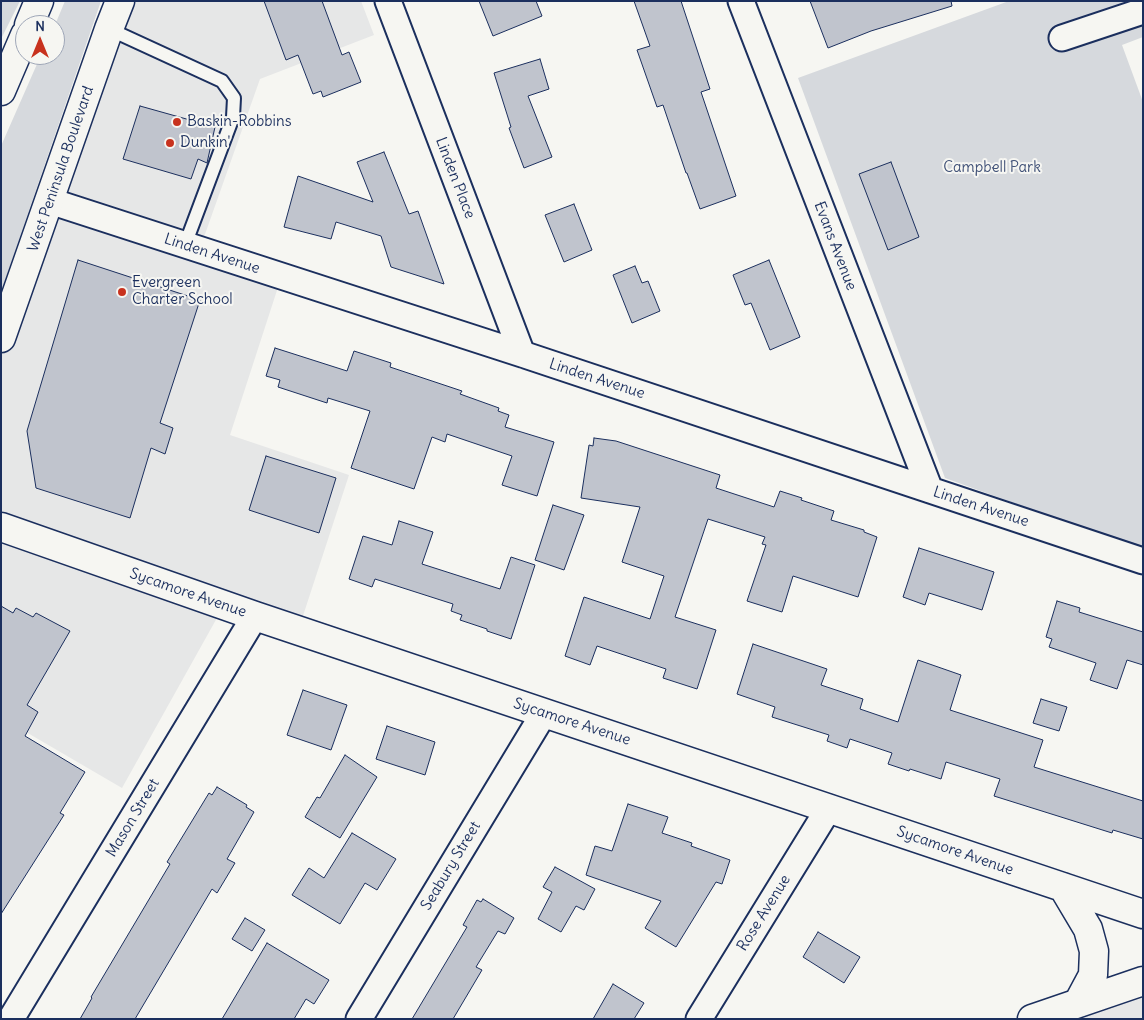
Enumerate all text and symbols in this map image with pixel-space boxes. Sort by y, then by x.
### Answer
north arrow [15,15,65,65]
text: N [35,17,45,35]
street label: West Peninsula Boulevard [24,84,98,254]
place label: Baskin-Robbins [187,113,291,131]
marker: Baskin-Robbins [171,116,183,128]
place label: Dunkin' [180,134,230,152]
street label: Linden Place [431,135,479,221]
marker: Dunkin' [164,137,176,149]
park label: Campbell Park [943,159,1041,177]
street label: Evans Avenue [810,199,860,293]
street label: Linden Avenue [162,230,262,278]
place label: Evergreen Charter School [132,274,233,309]
marker: Evergreen Charter School [116,286,128,298]
street label: Linden Avenue [547,355,647,403]
street label: Linden Avenue [931,483,1031,531]
street label: Sycamore Avenue [127,565,249,621]
street label: Sycamore Avenue [511,695,633,749]
street label: Mason Street [103,776,163,860]
street label: Seabury Street [417,818,485,914]
street label: Sycamore Avenue [894,823,1016,879]
street label: Rose Avenue [733,872,795,954]

